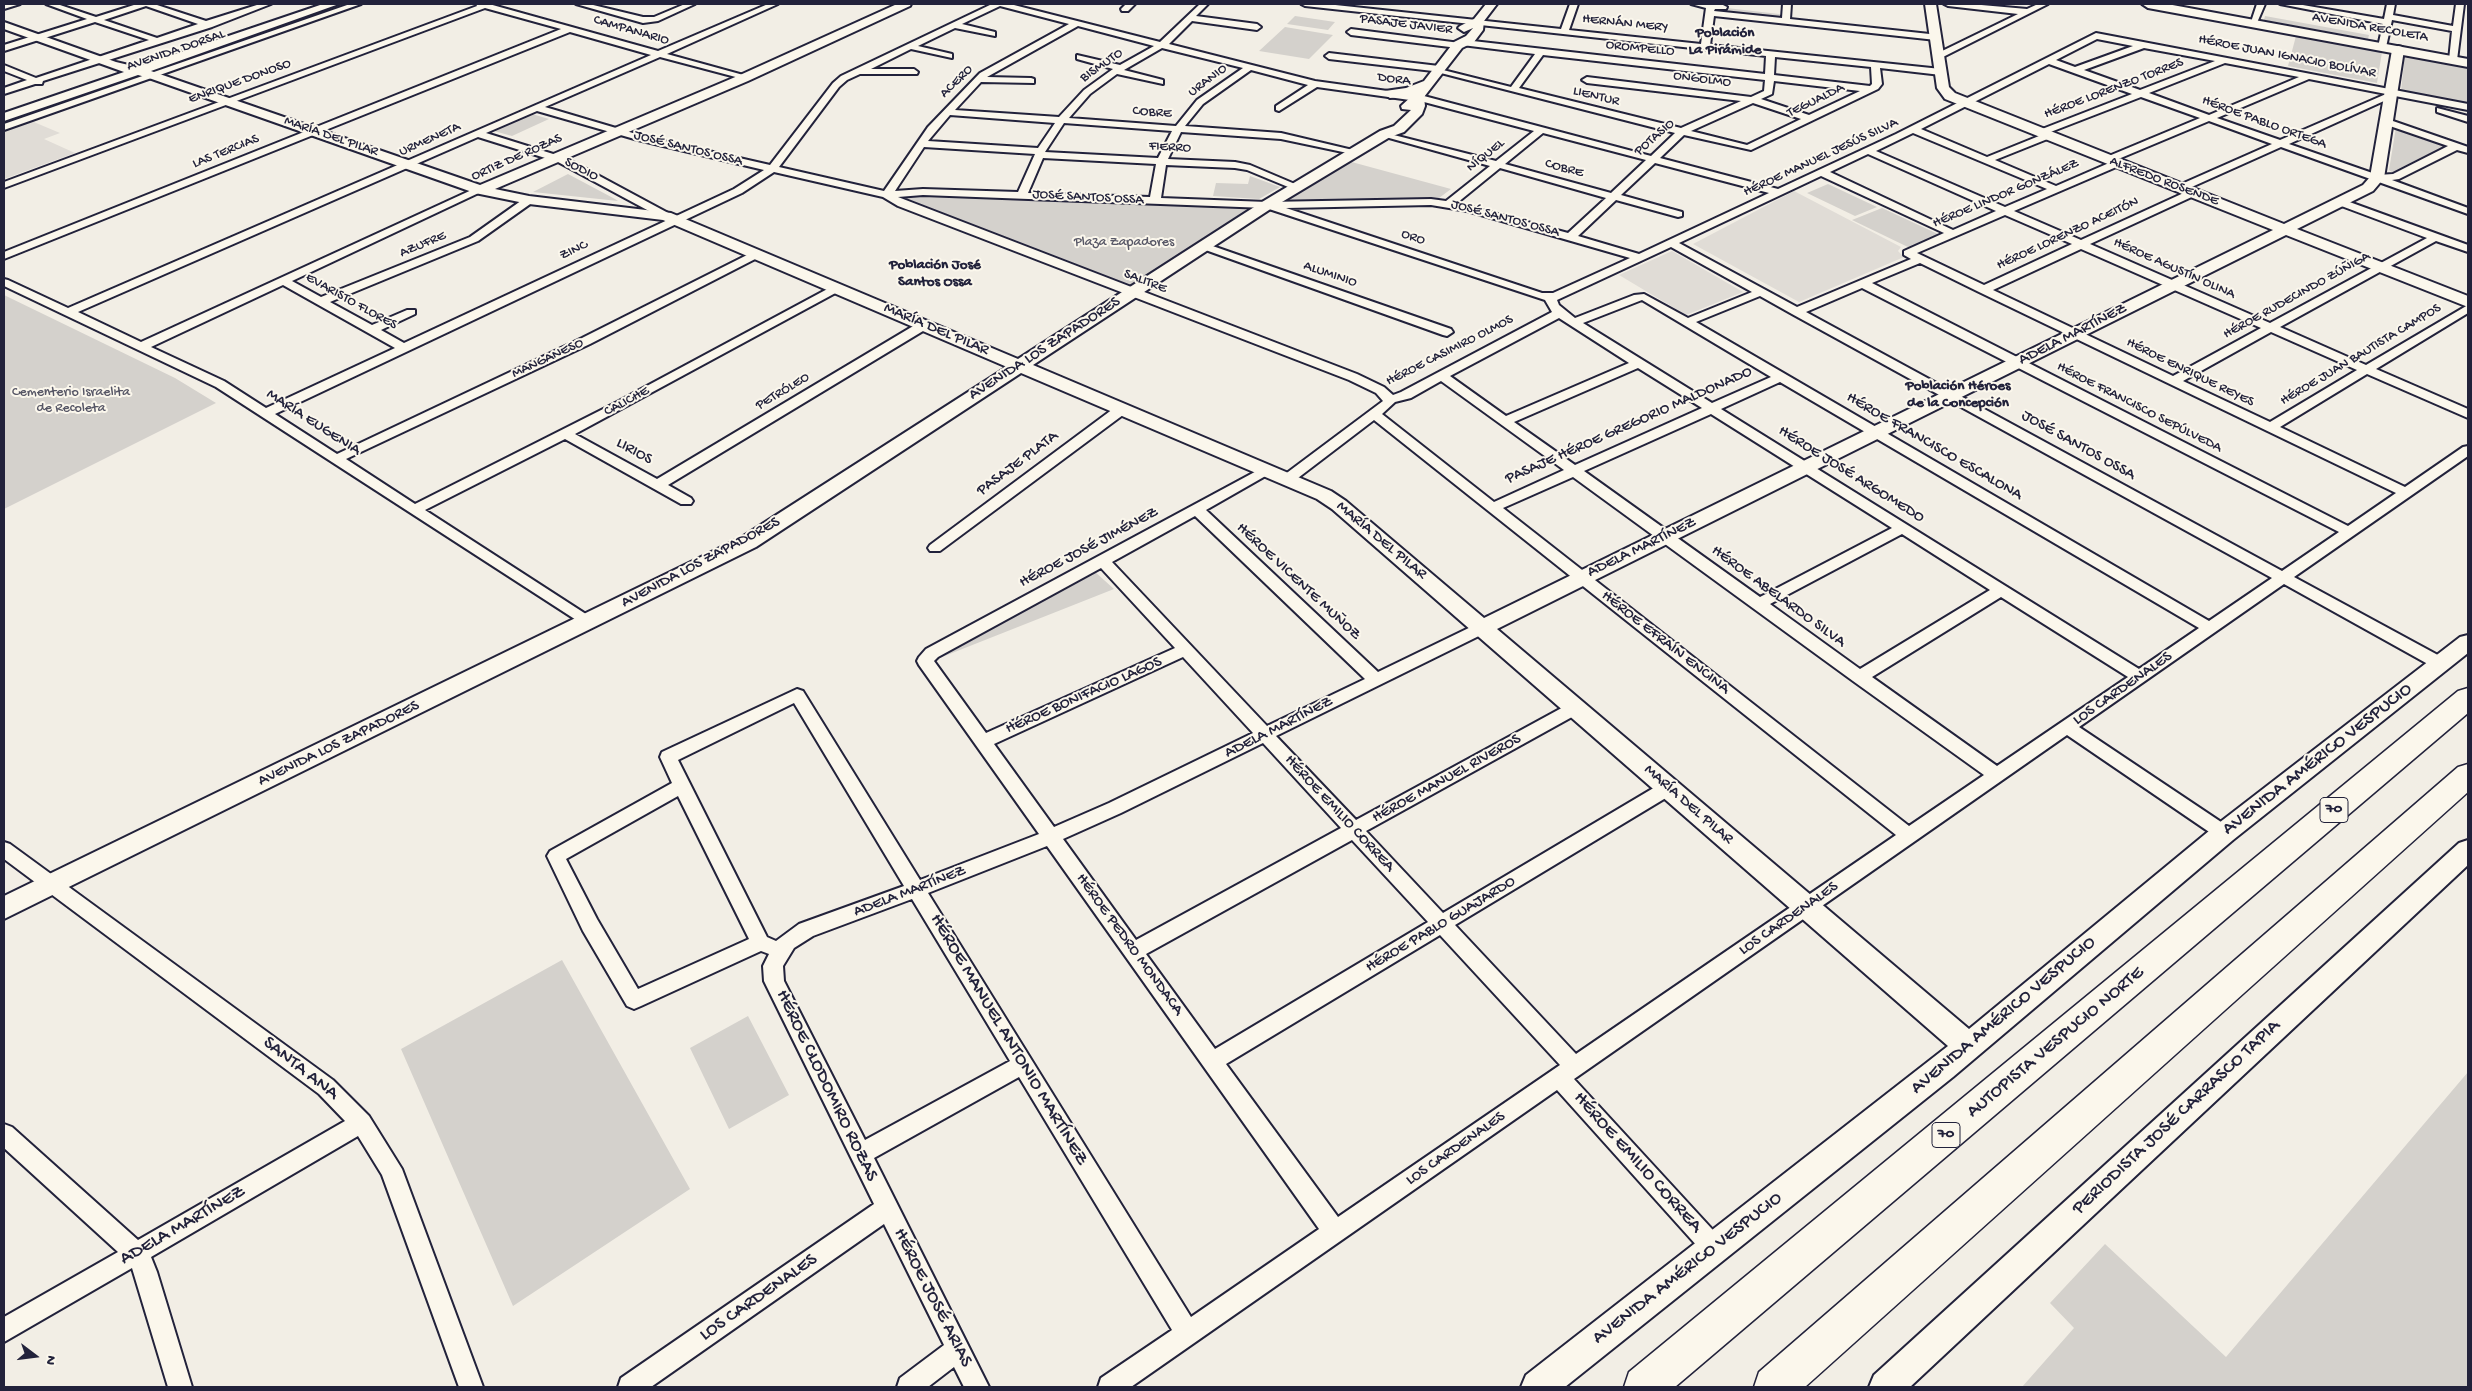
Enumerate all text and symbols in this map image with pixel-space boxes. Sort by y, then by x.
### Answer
street label: AVENIDA RECOLETA [2311,10,2429,46]
street label: PASAJE JAVIER [1359,11,1453,39]
street label: HERNÁN MERY [1581,11,1669,37]
street label: CAMPANARIO [591,12,671,50]
district label: Población La Pirámide [1689,25,1761,60]
street label: AVENIDA DORSAL [125,26,227,76]
street label: HÉROE JUAN IGNACIO BOLÍVAR [2197,32,2377,82]
street label: OROMPELLO [1605,37,1675,61]
street label: BISMUTO [1077,45,1127,87]
street label: HÉROE LORENZO TORRES [2042,55,2186,123]
street label: ENRIQUE DONOSO [186,56,294,108]
street label: URANIO [1185,61,1231,101]
street label: ACERO [937,62,977,102]
street label: ONGOLMO [1672,68,1732,92]
street label: DORA [1377,70,1411,90]
street label: TEGUALDA [1785,80,1847,122]
street label: LIENTUR [1571,83,1621,111]
street label: HÉROE PABLO ORTEGA [2199,93,2329,153]
street label: COBRE [1132,103,1172,123]
street label: MARÍA DEL PILAR [282,113,380,161]
street label: HÉROE MANUEL JESÚS SILVA [1741,115,1901,201]
street label: POTASIO [1631,116,1679,160]
street label: URMENETA [397,119,463,161]
street label: JOSÉ SANTOS OSSA [632,127,744,171]
street label: ORTIZ DE ROZAS [469,130,565,186]
street label: LAS TERCIAS [190,131,262,173]
street label: NÍQUEL [1464,136,1508,176]
street label: FIERRO [1148,139,1192,157]
street label: ALFREDO ROSENDE [2107,153,2221,211]
street label: SODIO [561,154,601,186]
street label: COBRE [1543,156,1585,182]
street label: HÉROE LINDOR GONZÁLEZ [1930,156,2082,232]
street label: JOSÉ SANTOS OSSA [1032,187,1144,209]
street label: HÉROE LORENZO ACEITÓN [1994,194,2142,274]
street label: JOSÉ SANTOS OSSA [1449,196,1561,242]
street label: ORO [1399,226,1427,250]
street label: AZUFRE [397,228,449,262]
park label: Plaza Zapadores [1074,235,1174,251]
street label: HÉROE AGUSTÍN OLINA [2110,235,2238,303]
street label: ZINC [557,237,591,265]
street label: HÉROE RUDECINDO ZÚÑIGA [2221,249,2373,343]
district label: Población José Santos Ossa [889,257,981,292]
street label: ALUMINIO [1301,258,1359,292]
street label: SALITRE [1121,266,1169,298]
street label: EVARISTO FLORES [302,270,400,334]
street label: AVENIDA LOS ZAPADORES [966,293,1124,405]
street label: MARÍA DEL PILAR [881,299,991,361]
street label: ADELA MARTÍNEZ [2016,300,2130,370]
street label: HÉROE JUAN BAUTISTA CAMPOS [2278,300,2444,410]
street label: HÉROE CASIMIRO OLMOS [1384,312,1516,390]
street label: MANGANESO [510,335,586,383]
street label: HÉROE ENRIQUE REYES [2123,335,2257,411]
street label: HÉROE FRANCISCO SEPÚLVEDA [2054,359,2224,457]
street label: PASAJE HÉROE GREGORIO MALDONADO [1502,363,1756,489]
street label: PETRÓLEO [753,369,813,415]
district label: Población Héroes de la Concepción [1905,378,2011,413]
street label: CALICHE [602,383,652,421]
park label: Cementerio Israelita de Recoleta [12,385,130,418]
street label: MARÍA EUGENIA [262,385,364,461]
street label: HÉROE FRANCISCO ESCALONA [1842,389,2026,505]
street label: JOSÉ SANTOS OSSA [2018,407,2138,485]
street label: HÉROE JOSÉ ARGOMEDO [1774,422,1928,528]
street label: PASAJE PLATA [973,427,1063,501]
street label: LIRIOS [612,434,656,470]
street label: MARÍA DEL PILAR [1332,498,1430,584]
street label: HÉROE JOSÉ JIMÉNEZ [1016,503,1162,593]
street label: AVENIDA LOS ZAPADORES [618,513,784,613]
street label: ADELA MARTÍNEZ [1584,513,1700,583]
street label: HÉROE VICENTE MUÑOZ [1232,519,1364,645]
street label: HÉROE ABELARDO SILVA [1707,542,1849,652]
street label: HÉROE EFRAÍN ENCINA [1597,587,1733,699]
street label: LOS CARDENALES [2070,648,2176,730]
street label: HÉROE BONIFACIO LAGOS [1003,653,1165,739]
street label: AVENIDA AMÉRICO VESPUCIO [2219,679,2417,841]
street label: ADELA MARTÍNEZ [1222,693,1336,763]
street label: AVENIDA LOS ZAPADORES [255,697,423,791]
street label: HÉROE MANUEL RIVEROS [1369,730,1525,828]
street label: HÉROE EMILIO CORREA [1280,751,1398,877]
street label: MARÍA DEL PILAR [1639,761,1737,849]
road number: 70 [2320,798,2348,822]
street label: ADELA MARTÍNEZ [851,862,969,922]
street label: HÉROE PEDRO MONDACA [1071,870,1187,1020]
street label: HÉROE PABLO GUAJARDO [1362,873,1520,977]
street label: LOS CARDENALES [1736,878,1842,960]
street label: HÉROE MANUEL ANTONIO MARTÍNEZ [924,910,1092,1170]
street label: AVENIDA AMÉRICO VESPUCIO [1907,932,2101,1100]
street label: AUTOPISTA VESPUCIO NORTE [1963,962,2149,1124]
street label: HÉROE CLODOMIRO ROZAS [770,987,882,1185]
street label: PERIODISTA JOSÉ CARRASCO TAPIA [2068,1015,2286,1221]
street label: SANTA ANA [257,1032,343,1106]
street label: HÉROE EMILIO CORREA [1568,1088,1706,1238]
street label: LOS CARDENALES [1403,1108,1509,1190]
road number: 70 [1932,1122,1960,1148]
street label: ADELA MARTÍNEZ [116,1181,250,1271]
street label: AVENIDA AMÉRICO VESPUCIO [1589,1188,1787,1350]
street label: HÉROE JOSÉ ARIAS [887,1225,977,1371]
street label: LOS CARDENALES [696,1249,822,1347]
north arrow [10,1331,60,1381]
text: N [41,1353,59,1367]

